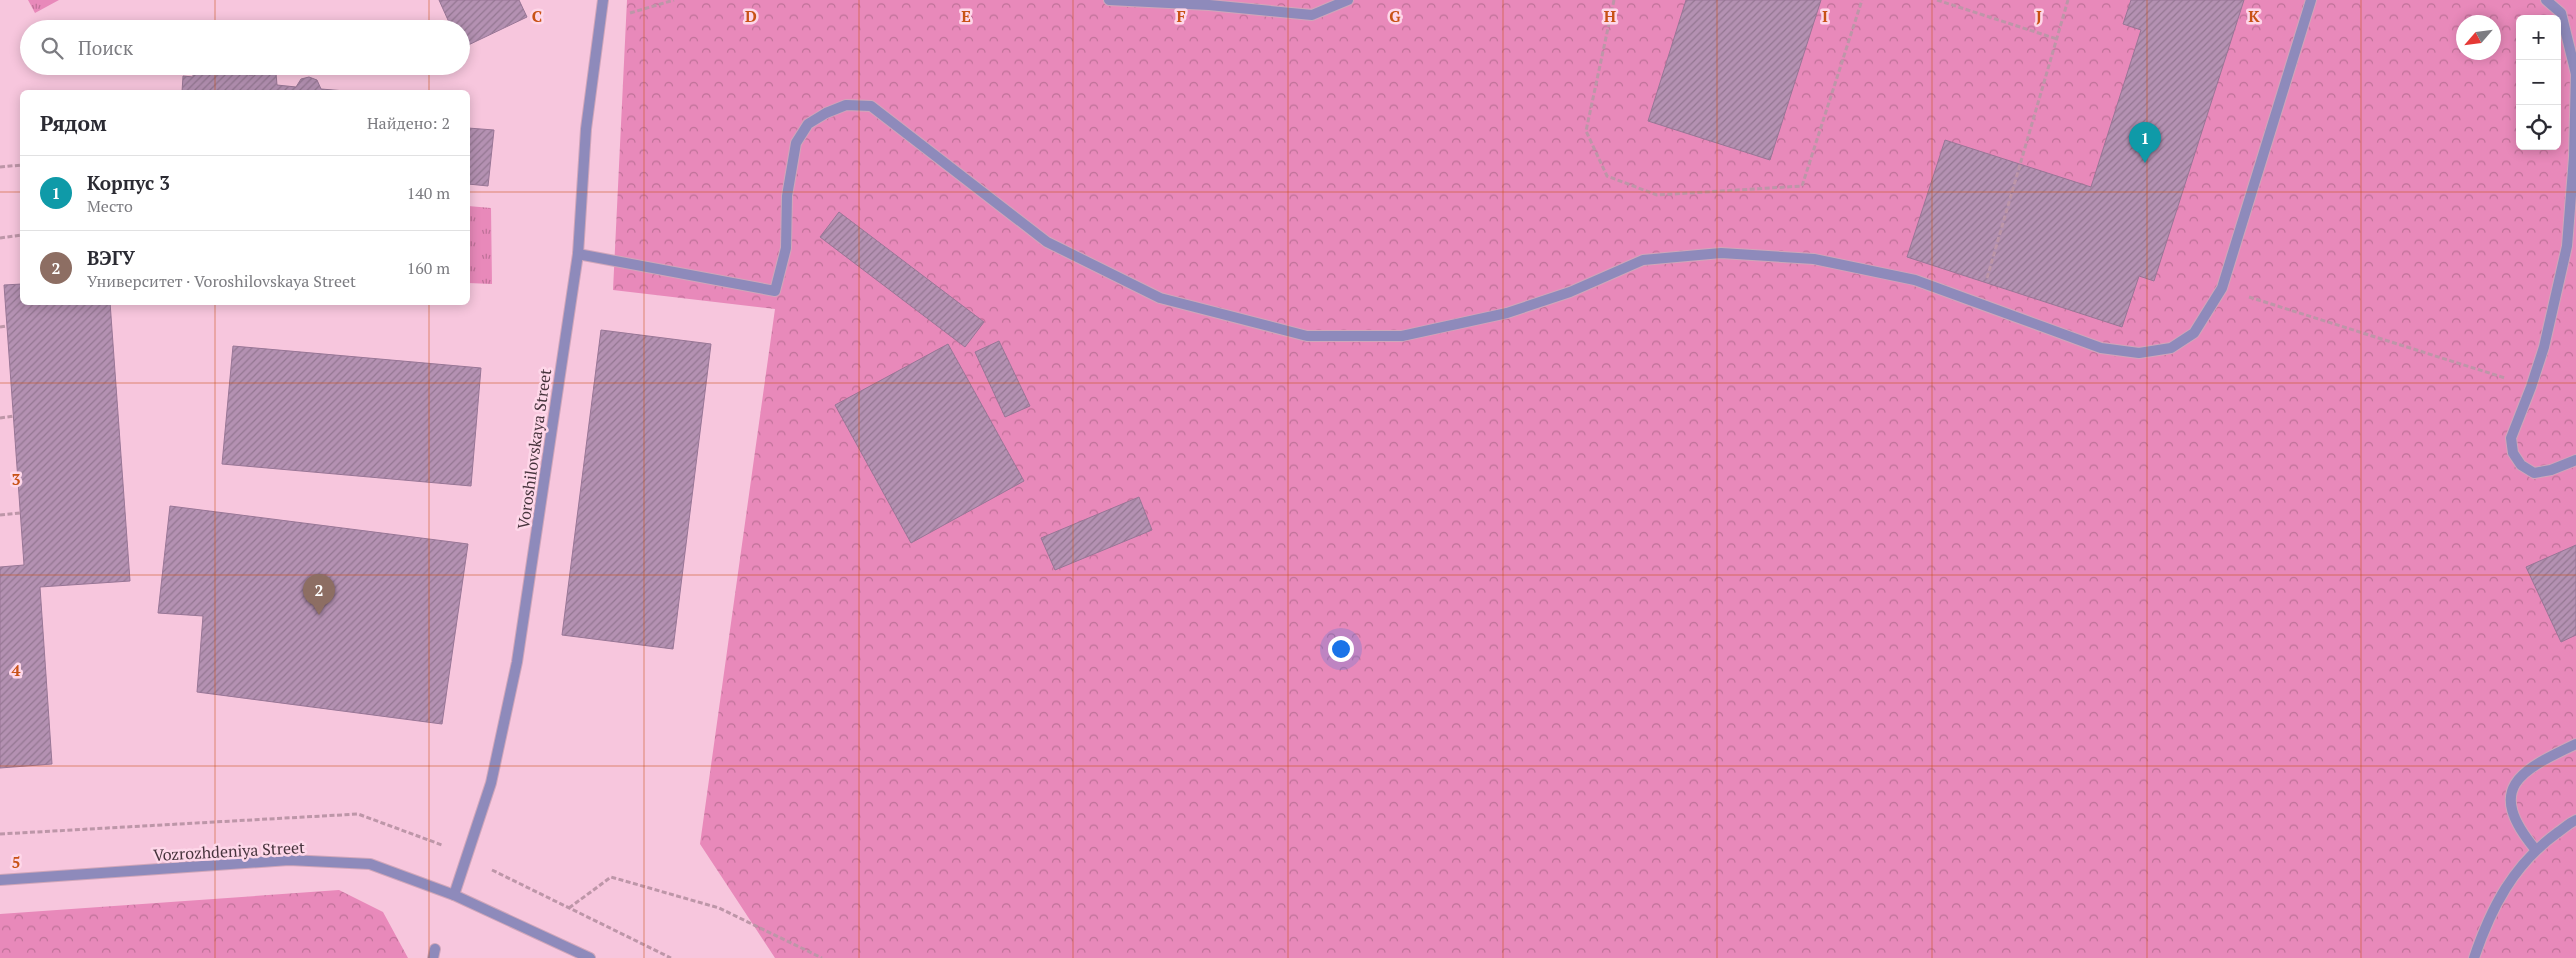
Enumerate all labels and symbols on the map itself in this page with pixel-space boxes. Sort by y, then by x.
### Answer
text: C [532,5,542,27]
text: D [745,5,757,27]
text: E [961,5,971,27]
text: F [1176,5,1186,27]
text: G [1389,5,1401,27]
text: H [1604,5,1616,27]
text: I [1822,5,1828,27]
text: J [2036,5,2042,27]
text: K [2248,5,2260,27]
north arrow [2456,15,2501,60]
pin: 1 [2129,122,2161,163]
street label: Voroshilovskaya Street [512,367,556,531]
text: 3 [11,468,21,490]
pin: 2 [303,574,335,615]
your location [1328,636,1354,662]
text: 4 [11,659,21,681]
street label: Vozrozhdeniya Street [153,836,306,866]
text: 5 [11,851,21,873]

